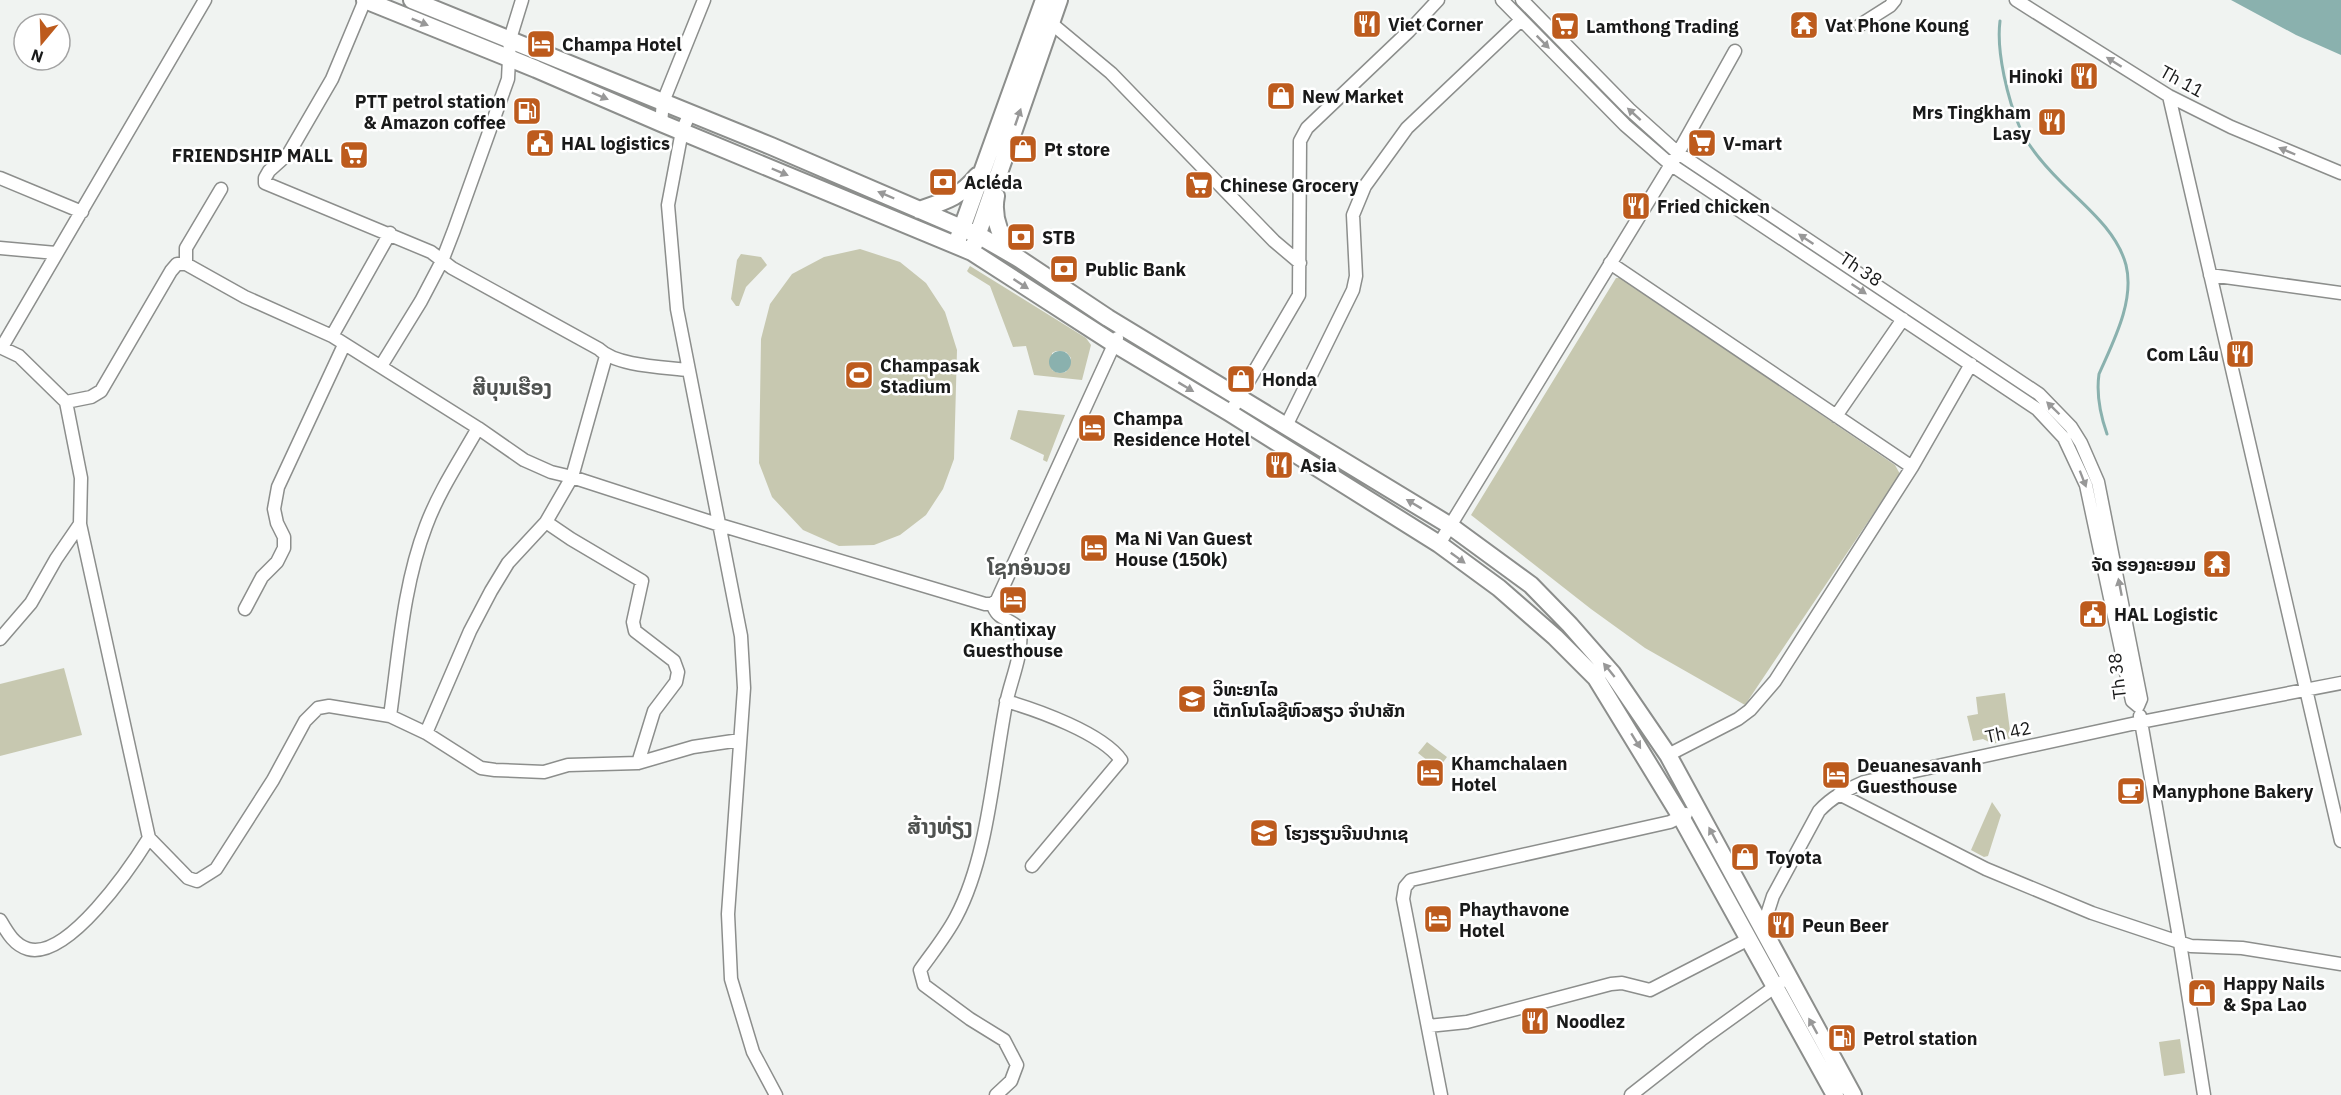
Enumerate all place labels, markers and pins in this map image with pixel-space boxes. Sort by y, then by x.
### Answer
restaurant icon: Viet Corner [1351,8,1383,40]
temple icon: Vat Phone Koung [1788,9,1820,41]
supermarket icon: Lamthong Trading [1549,10,1581,42]
place label: Viet Corner [1388,13,1483,36]
place label: Vat Phone Koung [1825,14,1969,37]
place label: Lamthong Trading [1586,15,1738,38]
hotel icon: Champa Hotel [525,28,557,60]
place label: Champa Hotel [562,33,682,56]
restaurant icon: Hinoki [2068,60,2100,92]
place label: Hinoki [2008,65,2063,88]
shop icon: New Market [1265,80,1297,112]
place label: New Market [1302,85,1404,108]
place label: PTT petrol station & Amazon coffee [355,90,506,134]
fuel station icon: PTT petrol station & Amazon coffee [511,95,543,127]
place label: Mrs Tingkham Lasy [1912,101,2031,145]
restaurant icon: Mrs Tingkham Lasy [2036,106,2068,138]
public building icon: HAL logistics [524,127,556,159]
supermarket icon: V-mart [1686,127,1718,159]
place label: HAL logistics [561,132,670,155]
place label: V-mart [1723,132,1782,155]
shop icon: Pt store [1007,133,1039,165]
place label: Pt store [1044,138,1110,161]
supermarket icon: FRIENDSHIP MALL [338,139,370,171]
place label: FRIENDSHIP MALL [172,144,333,167]
bank icon: Acléda [927,166,959,198]
supermarket icon: Chinese Grocery [1183,169,1215,201]
place label: Acléda [964,171,1022,194]
place label: Chinese Grocery [1220,174,1359,197]
restaurant icon: Fried chicken [1620,190,1652,222]
place label: Fried chicken [1657,195,1770,218]
bank icon: STB [1005,221,1037,253]
place label: STB [1042,226,1075,249]
bank icon: Public Bank [1048,253,1080,285]
place label: Public Bank [1085,258,1187,281]
restaurant icon: Com Lâu [2224,338,2256,370]
place label: Com Lâu [2146,343,2219,366]
place label: Champasak Stadium [880,354,980,398]
sports icon: Champasak Stadium [843,359,875,391]
shop icon: Honda [1225,363,1257,395]
place label: Honda [1262,368,1317,391]
place label: Champa Residence Hotel [1113,407,1251,451]
hotel icon: Champa Residence Hotel [1076,412,1108,444]
restaurant icon: Asia [1263,449,1295,481]
place label: Asia [1300,454,1337,477]
place label: Ma Ni Van Guest House (150k) [1115,527,1253,571]
hotel icon: Ma Ni Van Guest House (150k) [1078,532,1110,564]
temple icon: ຈັດ ຮອງຄະຍອມ [2201,548,2233,580]
place label: ຈັດ ຮອງຄະຍອມ [2091,553,2196,576]
hotel icon: Khantixay Guesthouse [997,584,1029,616]
public building icon: HAL Logistic [2077,598,2109,630]
place label: HAL Logistic [2114,603,2218,626]
place label: Khantixay Guesthouse [963,618,1063,662]
place label: ວິທະຍາໄລ ເຕັກໂນໂລຊີຫົວສຽວ ຈຳປາສັກ [1213,678,1405,722]
school or university icon: ວິທະຍາໄລ ເຕັກໂນໂລຊີຫົວສຽວ ຈຳປາສັກ [1176,683,1208,715]
place label: Khamchalaen Hotel [1451,752,1567,796]
place label: Deuanesavanh Guesthouse [1857,754,1982,798]
hotel icon: Khamchalaen Hotel [1414,757,1446,789]
hotel icon: Deuanesavanh Guesthouse [1820,759,1852,791]
cafe icon: Manyphone Bakery [2115,775,2147,807]
place label: Manyphone Bakery [2152,780,2314,803]
school or university icon: ໂຮງຮຽນຈີນປາກເຊ [1248,817,1280,849]
place label: ໂຮງຮຽນຈີນປາກເຊ [1284,822,1408,845]
shop icon: Toyota [1729,841,1761,873]
place label: Toyota [1766,846,1822,869]
place label: Phaythavone Hotel [1459,898,1569,942]
hotel icon: Phaythavone Hotel [1422,903,1454,935]
restaurant icon: Peun Beer [1765,909,1797,941]
place label: Peun Beer [1802,914,1889,937]
place label: Happy Nails & Spa Lao [2223,972,2325,1016]
shop icon: Happy Nails & Spa Lao [2186,977,2218,1009]
restaurant icon: Noodlez [1519,1005,1551,1037]
place label: Noodlez [1556,1010,1625,1033]
fuel station icon: Petrol station [1826,1022,1858,1054]
place label: Petrol station [1863,1027,1977,1050]

